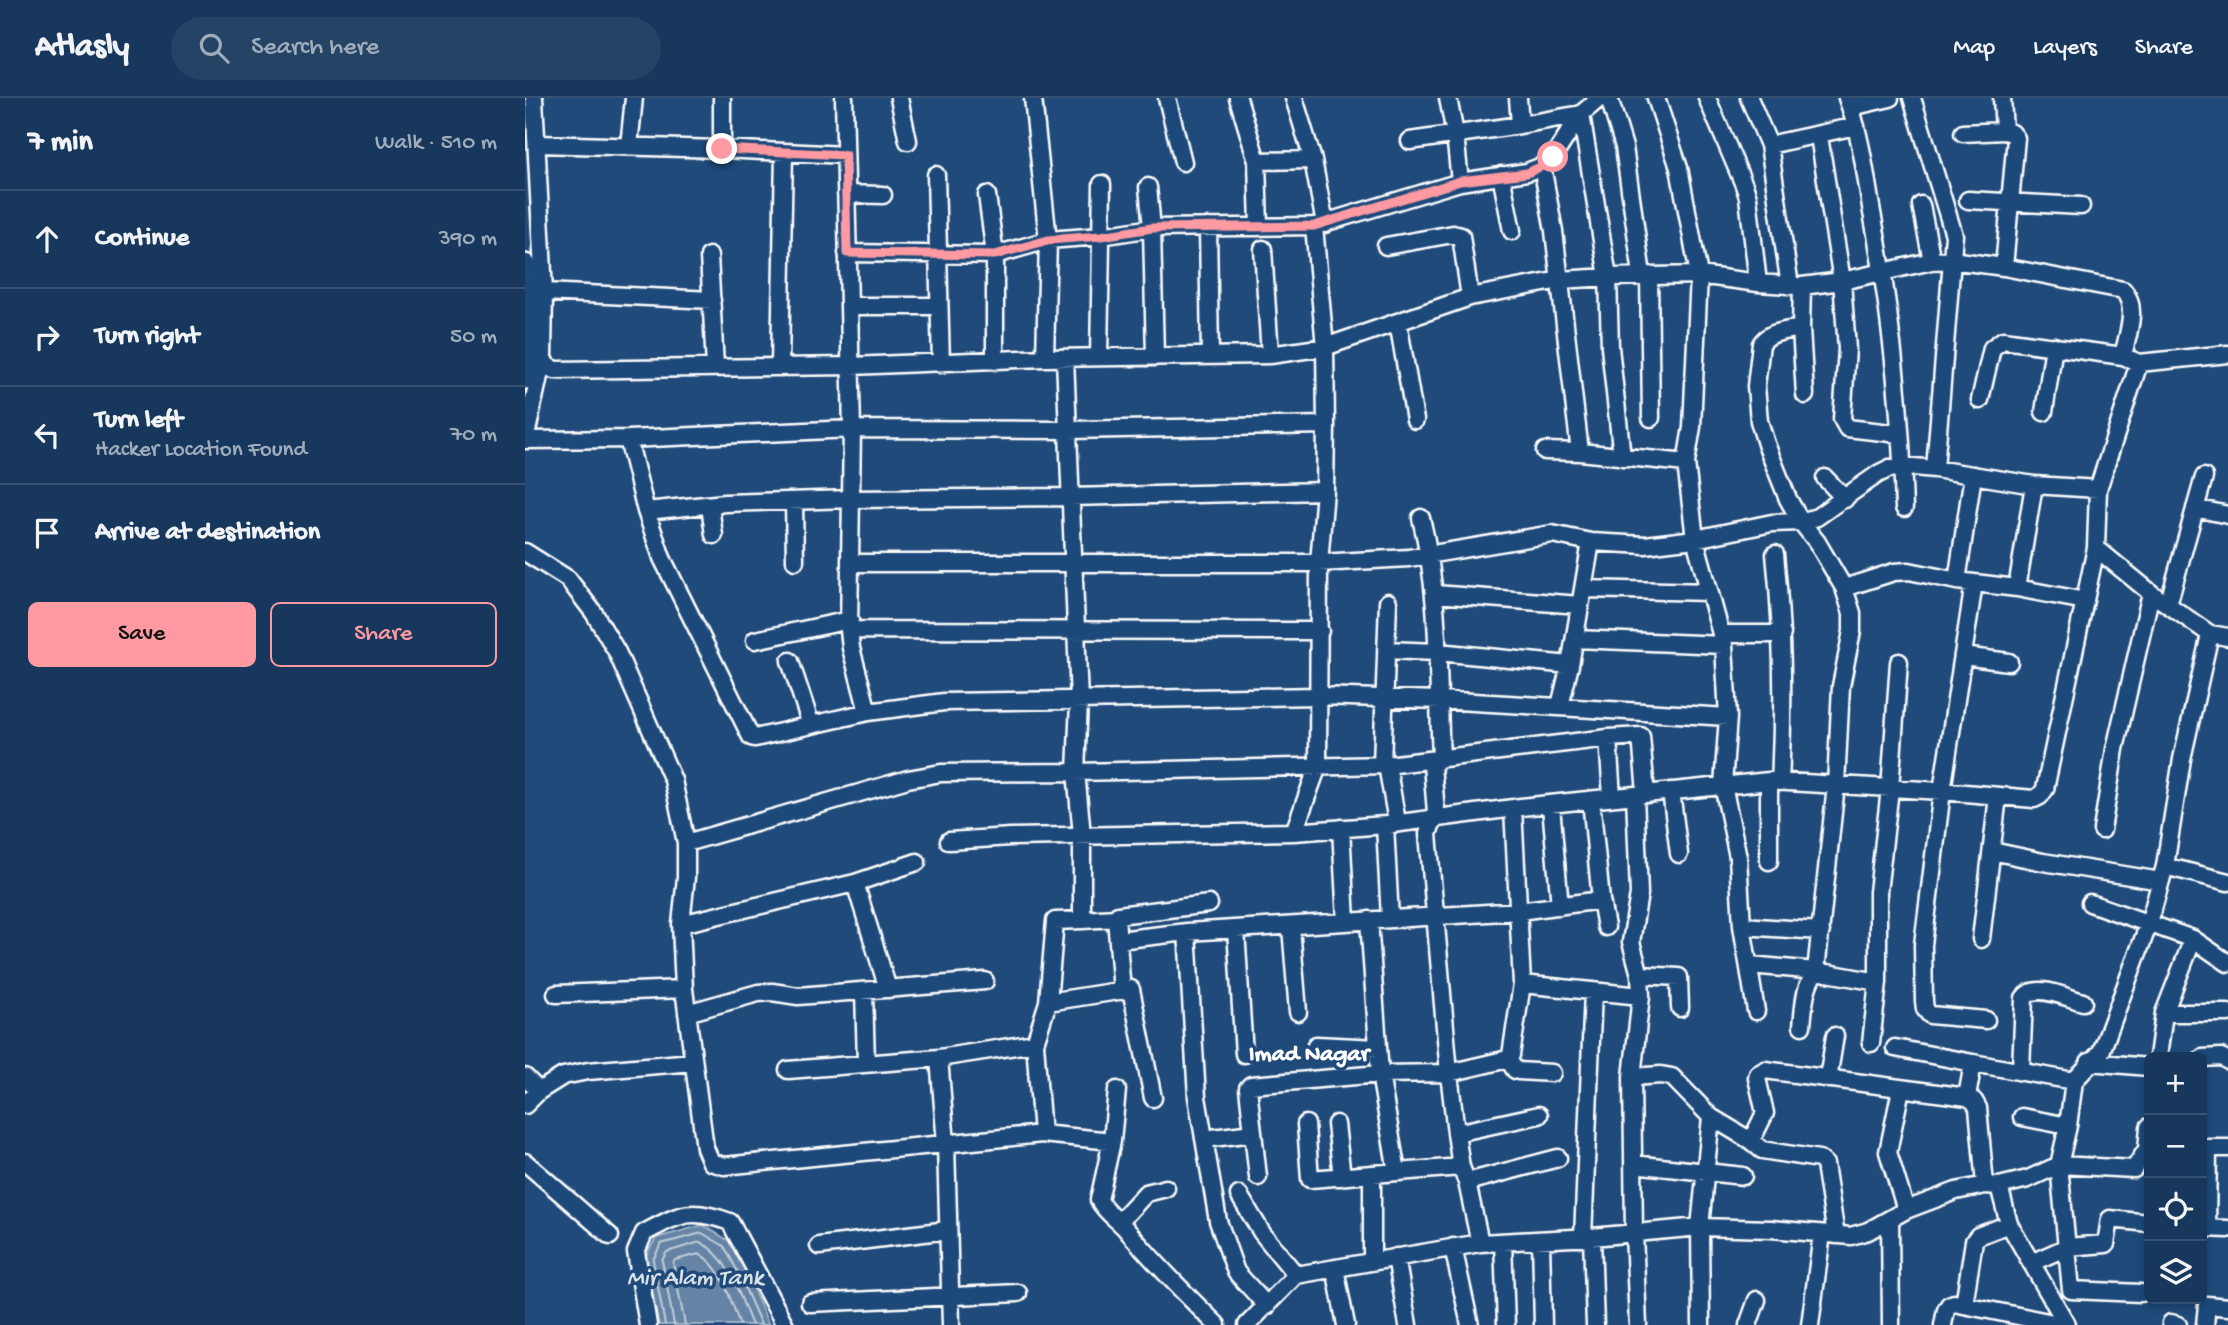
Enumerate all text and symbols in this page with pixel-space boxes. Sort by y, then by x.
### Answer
search box [171,17,661,80]
text: Atlasly [35,29,129,67]
icon: search [195,29,233,67]
text: Search here [251,33,379,64]
text: Map [1953,34,1995,63]
text: Layers [2033,34,2097,63]
text: Share [2135,34,2193,63]
text: 7 min [28,126,93,161]
text: Walk · 510 m [375,130,497,157]
route end [706,133,737,164]
route start [1537,141,1568,172]
icon: ahead [28,220,66,258]
text: Continue [95,224,189,255]
text: 390 m [439,226,497,253]
icon: right [28,318,66,356]
text: Turn right [95,322,199,353]
text: 50 m [450,324,497,351]
text: Turn left [95,406,183,437]
icon: left [28,416,66,454]
text: 70 m [450,422,497,449]
text: Hacker Location Found [95,437,307,464]
icon: arrive [28,514,66,552]
text: Arrive at destination [95,518,320,549]
button: Save [28,602,256,667]
button: Share [270,602,497,667]
district label: Imad Nagar [1249,1041,1372,1070]
map controls [2144,1052,2207,1304]
button: + [2144,1052,2207,1115]
button: − [2144,1115,2207,1178]
button: locate [2144,1178,2207,1241]
button: layers [2144,1241,2207,1304]
water label: Mir Alam Tank [627,1265,765,1294]

